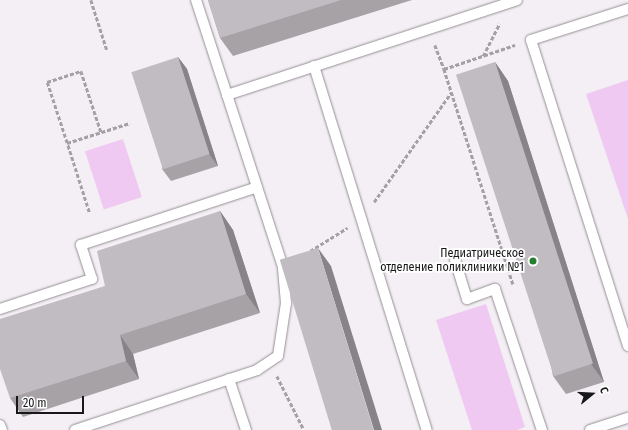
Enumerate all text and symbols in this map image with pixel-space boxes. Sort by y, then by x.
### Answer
place label: Педиатрическое отделение поликлиники №1 [380,247,524,275]
marker: Педиатрическое отделение поликлиники №1 [527,255,539,267]
north arrow [572,374,612,414]
text: С [597,385,611,395]
scale bar [18,388,86,414]
text: 20 m [23,396,47,410]

